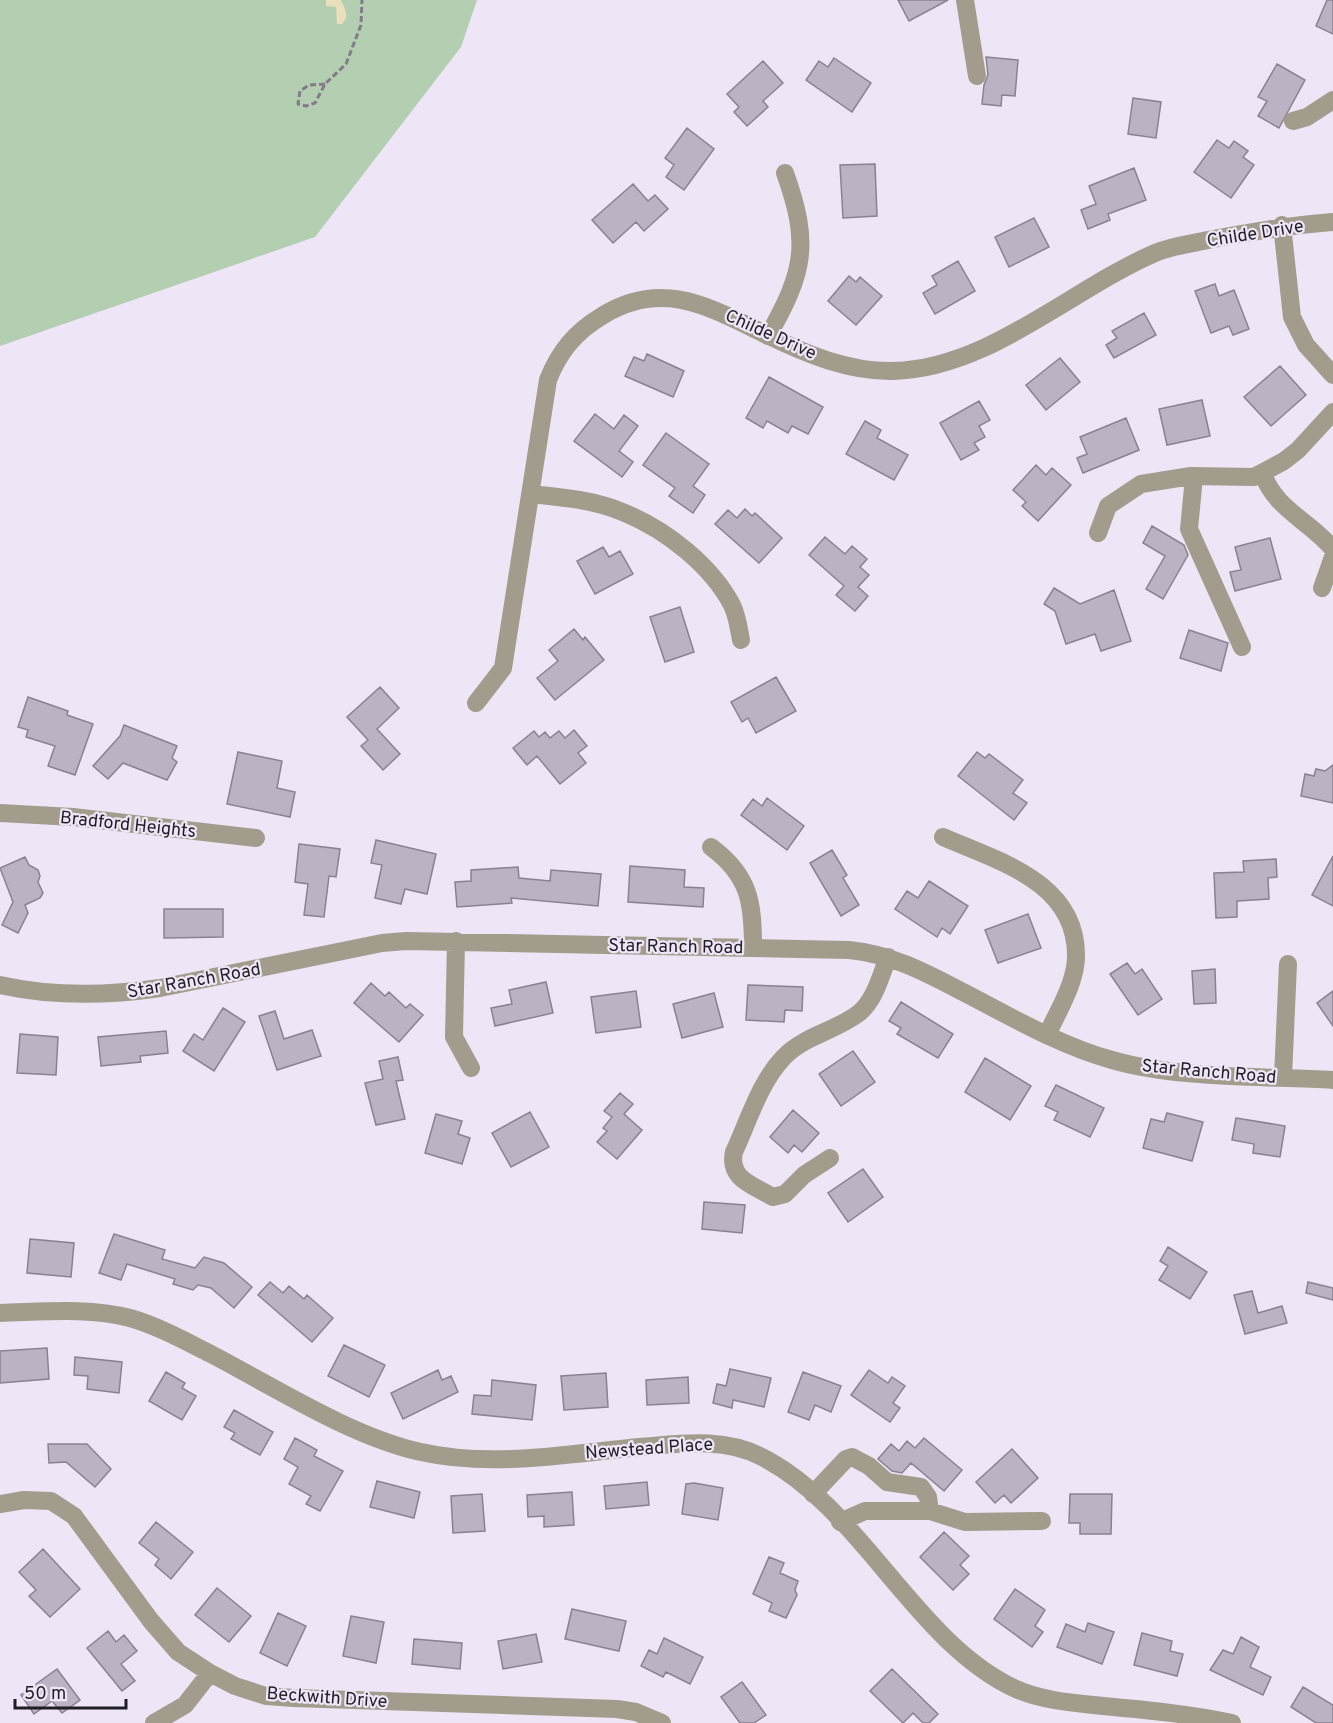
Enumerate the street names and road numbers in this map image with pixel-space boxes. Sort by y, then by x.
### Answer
street label: Childe Drive [1205,215,1305,253]
street label: Childe Drive [721,305,820,366]
street label: Bradford Heights [59,807,197,844]
street label: Star Ranch Road [608,935,744,960]
street label: Star Ranch Road [126,958,263,1005]
street label: Star Ranch Road [1141,1055,1277,1090]
street label: Newstead Place [584,1434,714,1465]
street label: Beckwith Drive [266,1683,388,1714]

